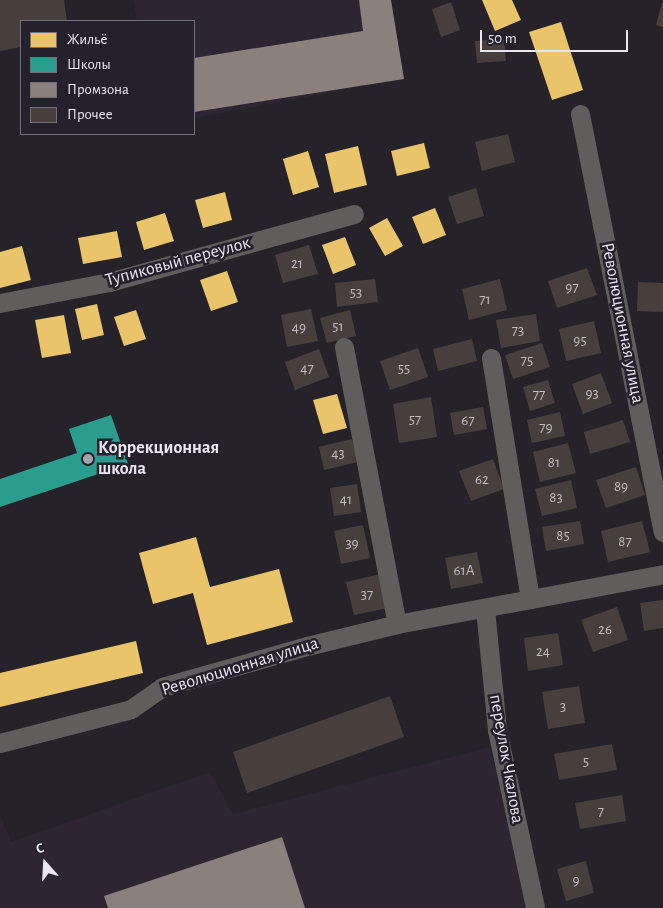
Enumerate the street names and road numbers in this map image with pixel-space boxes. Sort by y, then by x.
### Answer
street label: Тупиковый переулок [103,232,253,292]
street label: Революционная улица [596,241,648,405]
street label: Революционная улица [159,633,321,701]
street label: переулок Чкалова [484,693,528,825]

